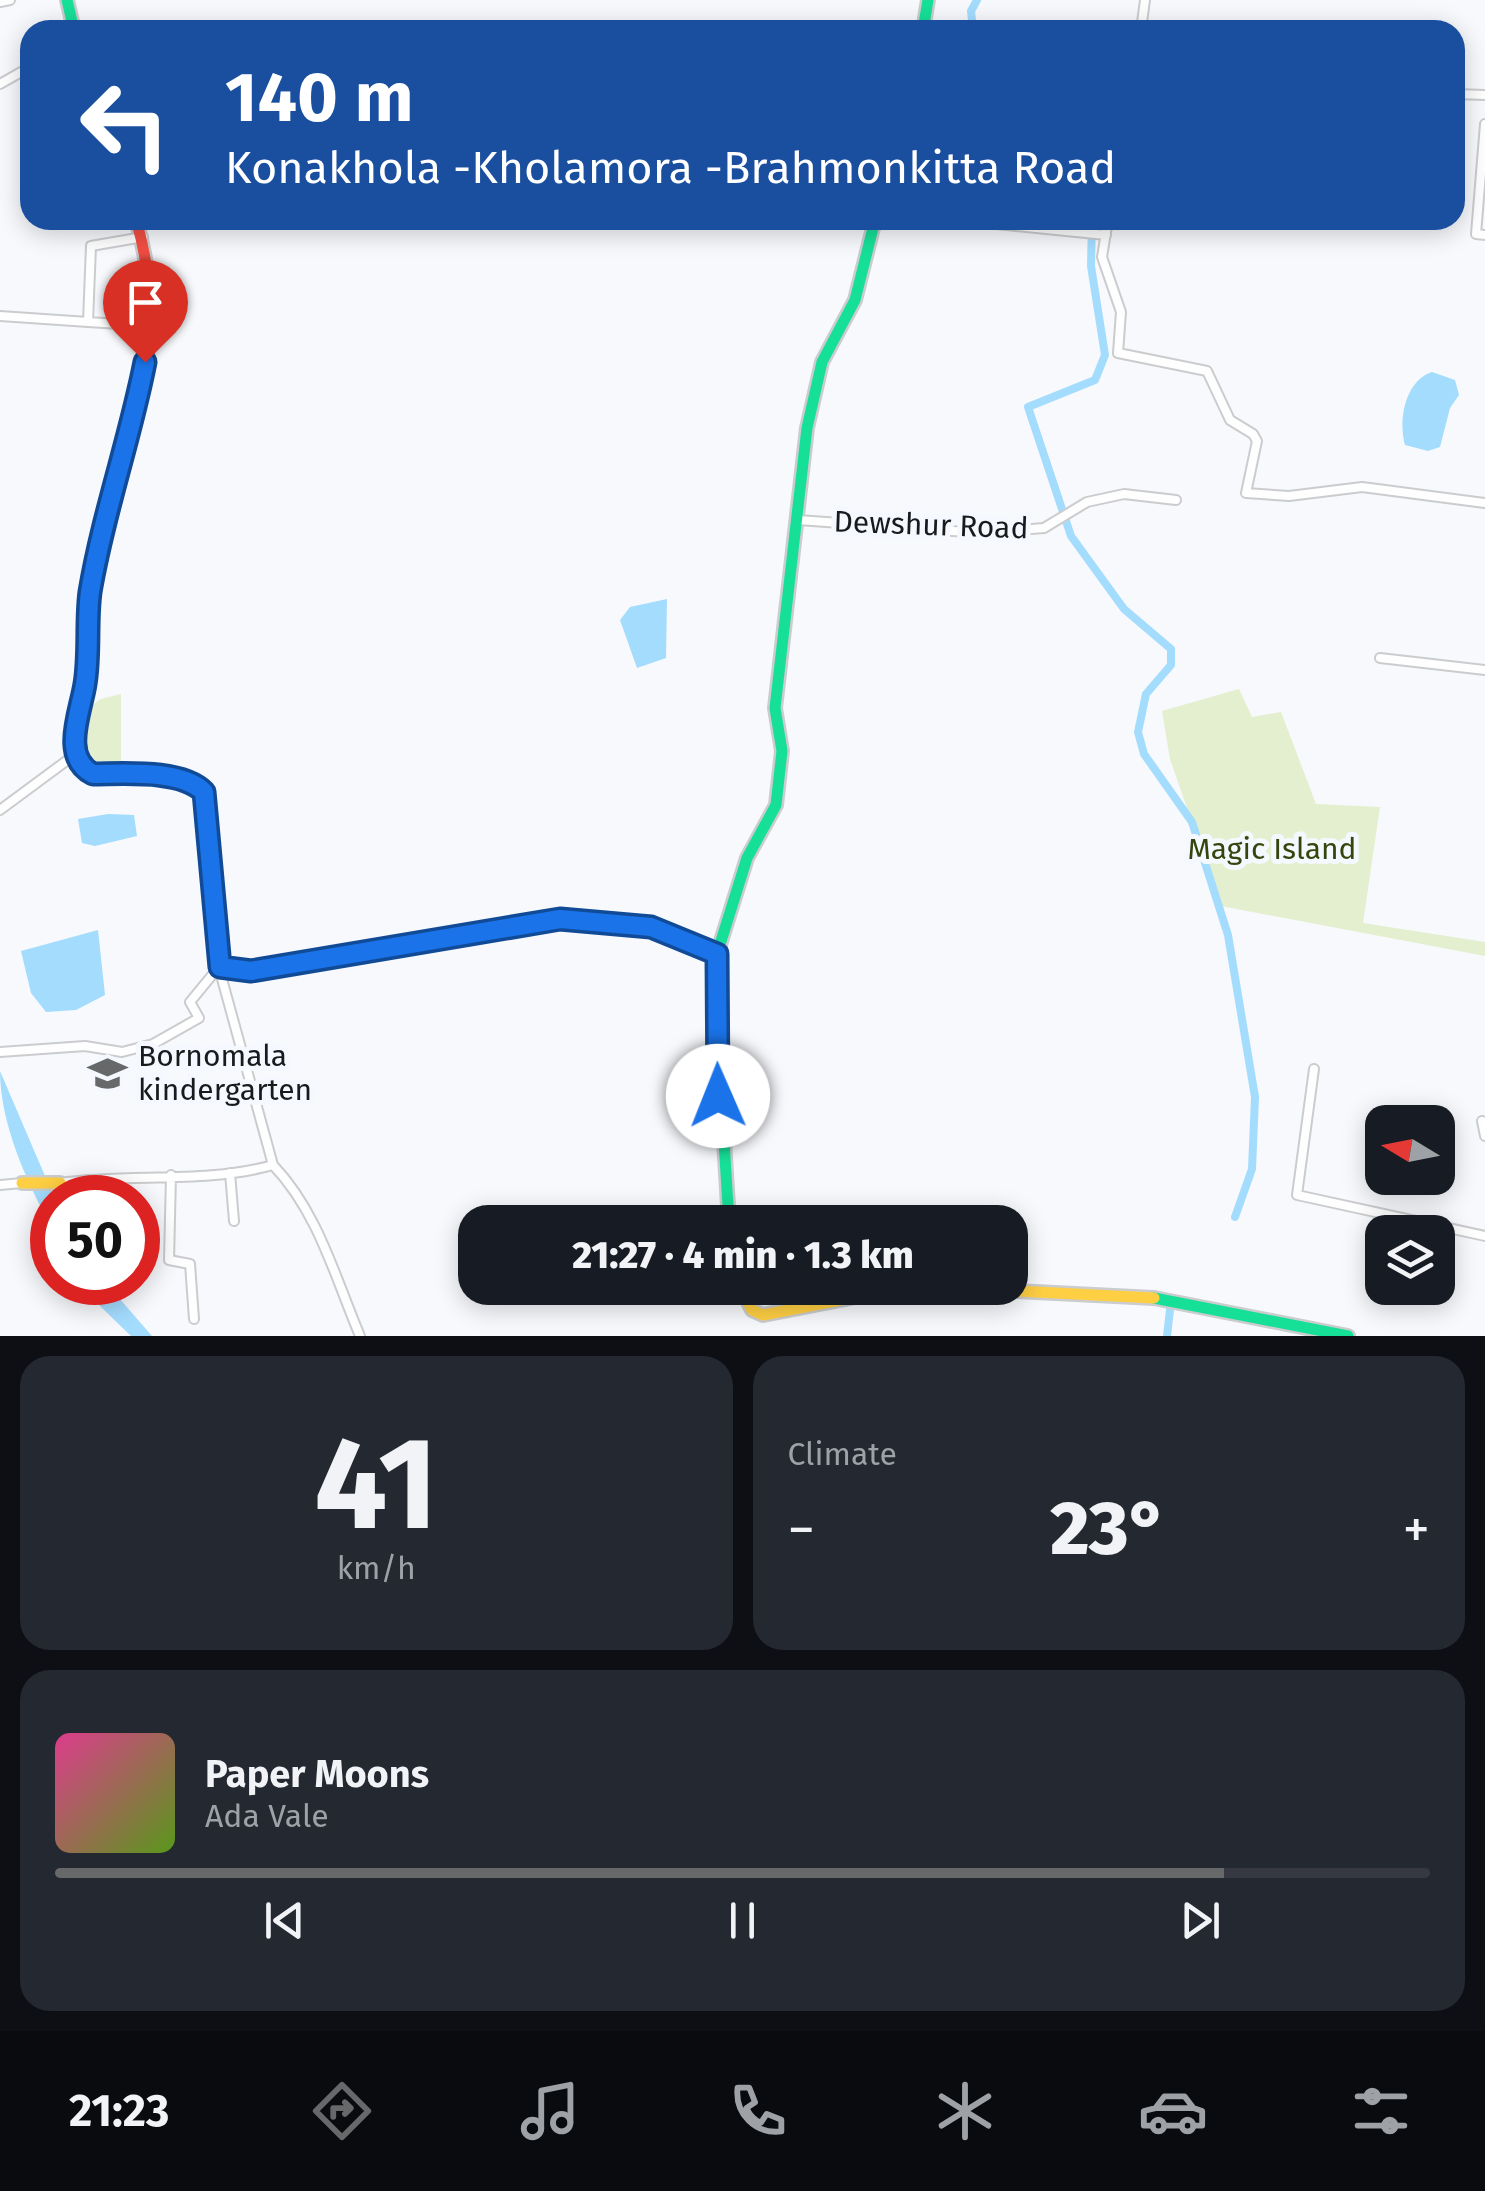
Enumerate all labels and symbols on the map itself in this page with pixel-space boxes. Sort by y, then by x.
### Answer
pin [103,260,188,363]
street label: Dewshur Road [833,504,1029,546]
park label: Magic Island [1187,831,1357,867]
place label: Bornomala kindergarten [138,1038,312,1108]
position arrow [666,1044,770,1148]
school or university icon: Bornomala kindergarten [87,1052,129,1094]
north arrow [1365,1105,1455,1195]
speed limit sign: 50 [30,1175,160,1305]

